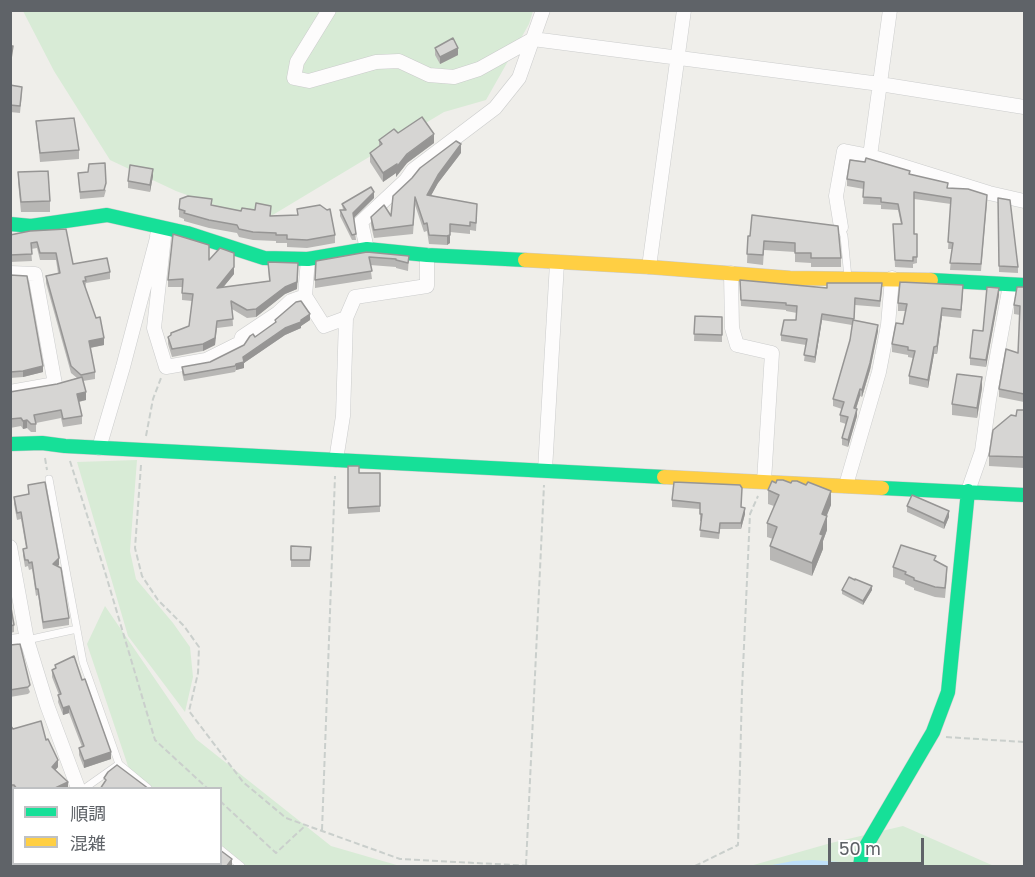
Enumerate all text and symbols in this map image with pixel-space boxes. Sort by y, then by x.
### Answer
legend [12,787,222,865]
text: 順調 [70,802,106,824]
scale bar [831,826,927,864]
text: 混雑 [70,832,106,854]
text: 50 m [839,837,881,859]

